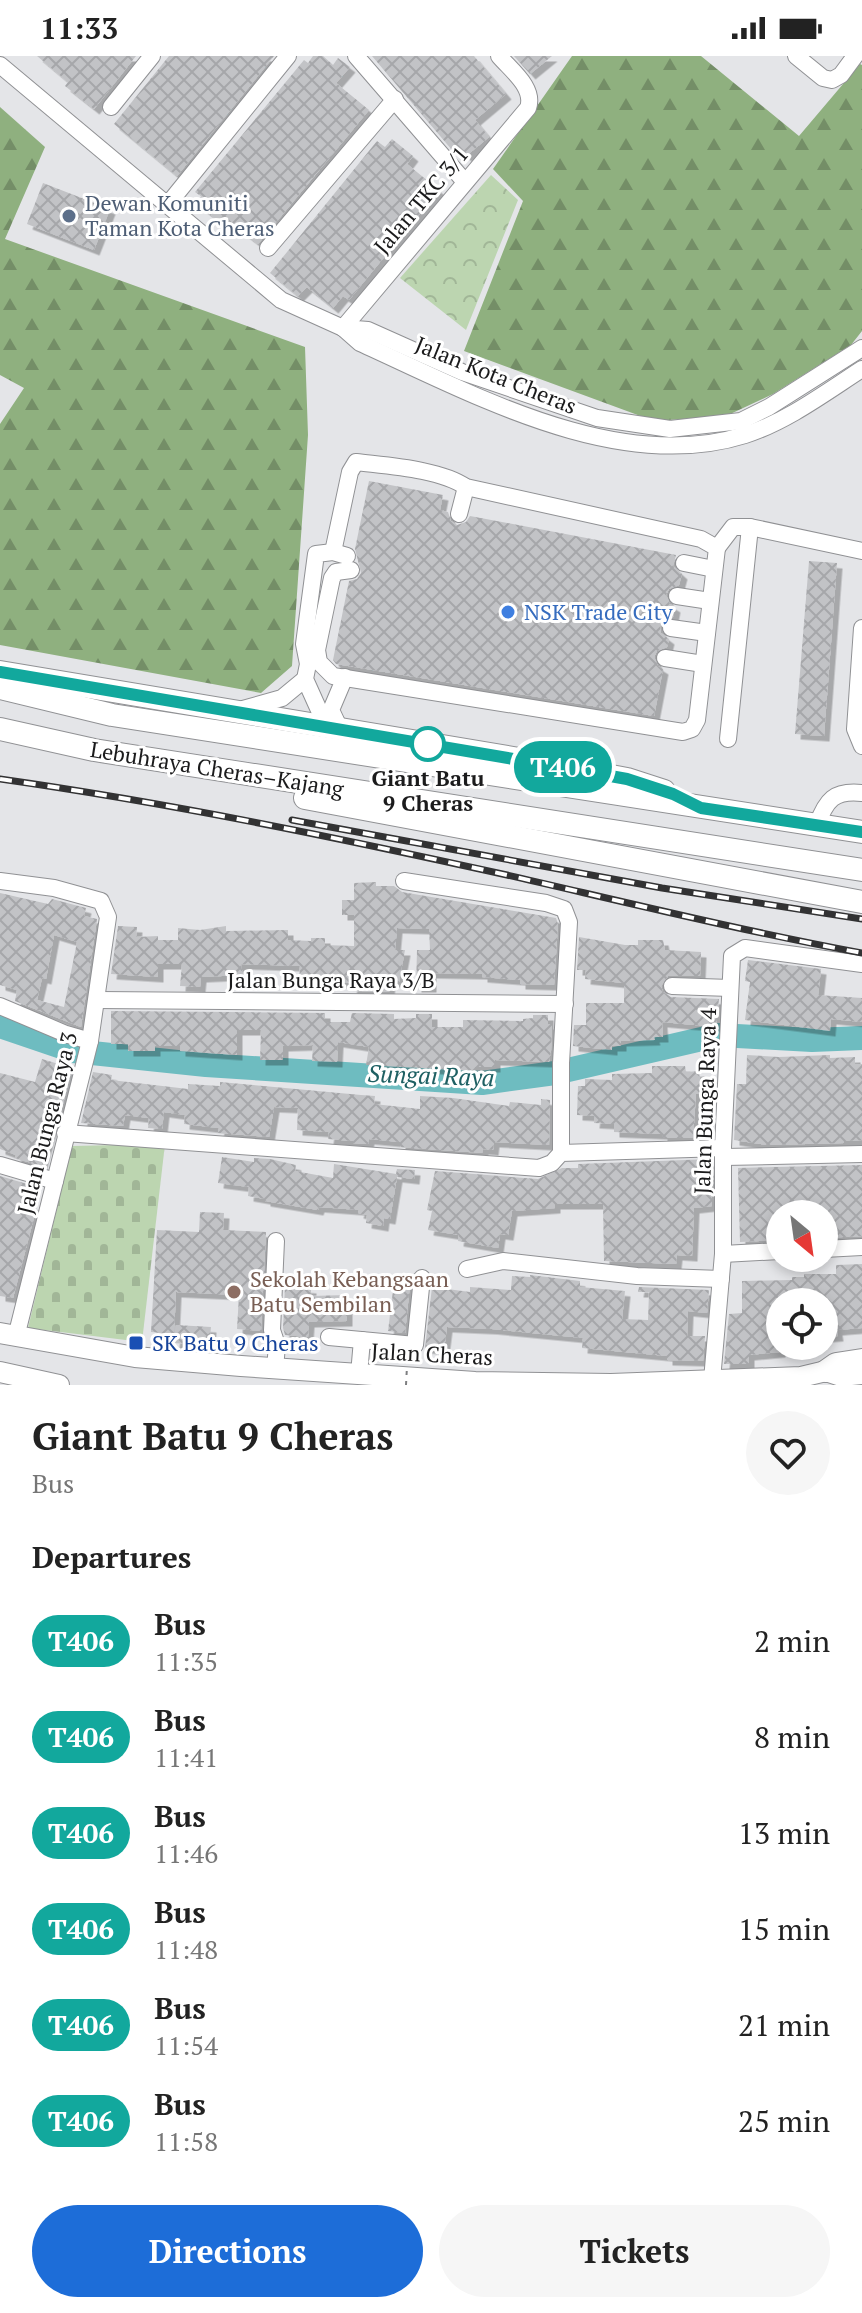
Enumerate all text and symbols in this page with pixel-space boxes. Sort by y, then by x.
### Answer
text: 11:33 [40,8,118,48]
street label: Jalan TKC 3/1 [367,140,474,260]
place label: Dewan Komuniti Taman Kota Cheras [85,188,275,242]
marker: Dewan Komuniti Taman Kota Cheras [60,207,78,225]
street label: Jalan Kota Cheras [411,329,581,420]
place label: NSK Trade City [524,597,674,626]
marker: NSK Trade City [499,603,517,621]
marker: Giant Batu 9 Cheras [411,727,445,761]
street label: Lebuhraya Cheras–Kajang [88,734,346,803]
line badge: T406 [507,741,619,793]
text: T406 [530,748,596,785]
place label: Giant Batu 9 Cheras [371,763,485,817]
street label: Jalan Bunga Raya 3/B [227,965,435,994]
street label: Jalan Bunga Raya 4 [687,1007,722,1195]
street label: Jalan Bunga Raya 3 [10,1029,83,1217]
water label: Sungai Raya [367,1057,495,1093]
north arrow [766,1200,838,1272]
map controls [766,1200,838,1360]
place label: Sekolah Kebangsaan Batu Sembilan [250,1264,449,1318]
marker: Sekolah Kebangsaan Batu Sembilan [225,1283,243,1301]
button: locate [766,1288,838,1360]
place label: SK Batu 9 Cheras [152,1328,318,1357]
marker: SK Batu 9 Cheras [127,1334,145,1352]
street label: Jalan Cheras [370,1336,494,1371]
text: Giant Batu 9 Cheras [32,1411,393,1461]
button: heart [746,1411,830,1495]
text: Bus [32,1466,74,1500]
text: Departures [32,1537,191,1577]
text: Bus [154,1604,206,1644]
text: 2 min [754,1621,830,1661]
text: T406 [48,1622,114,1659]
text: 11:35 [154,1644,218,1678]
text: Bus [154,1700,206,1740]
text: 8 min [754,1717,830,1757]
text: T406 [48,1718,114,1755]
text: 11:41 [154,1740,218,1774]
text: Bus [154,1796,206,1836]
text: 13 min [738,1813,830,1853]
text: T406 [48,1814,114,1851]
text: 11:46 [154,1836,218,1870]
text: Bus [154,1892,206,1932]
text: 15 min [738,1909,830,1949]
text: T406 [48,1910,114,1947]
text: 11:48 [154,1932,218,1966]
text: Bus [154,1988,206,2028]
text: 21 min [738,2005,830,2045]
text: T406 [48,2006,114,2043]
text: 11:54 [154,2028,218,2062]
text: Bus [154,2084,206,2124]
text: 25 min [738,2101,830,2141]
text: T406 [48,2102,114,2139]
text: 11:58 [154,2124,218,2158]
button: Directions [32,2205,423,2297]
button: Tickets [439,2205,830,2297]

